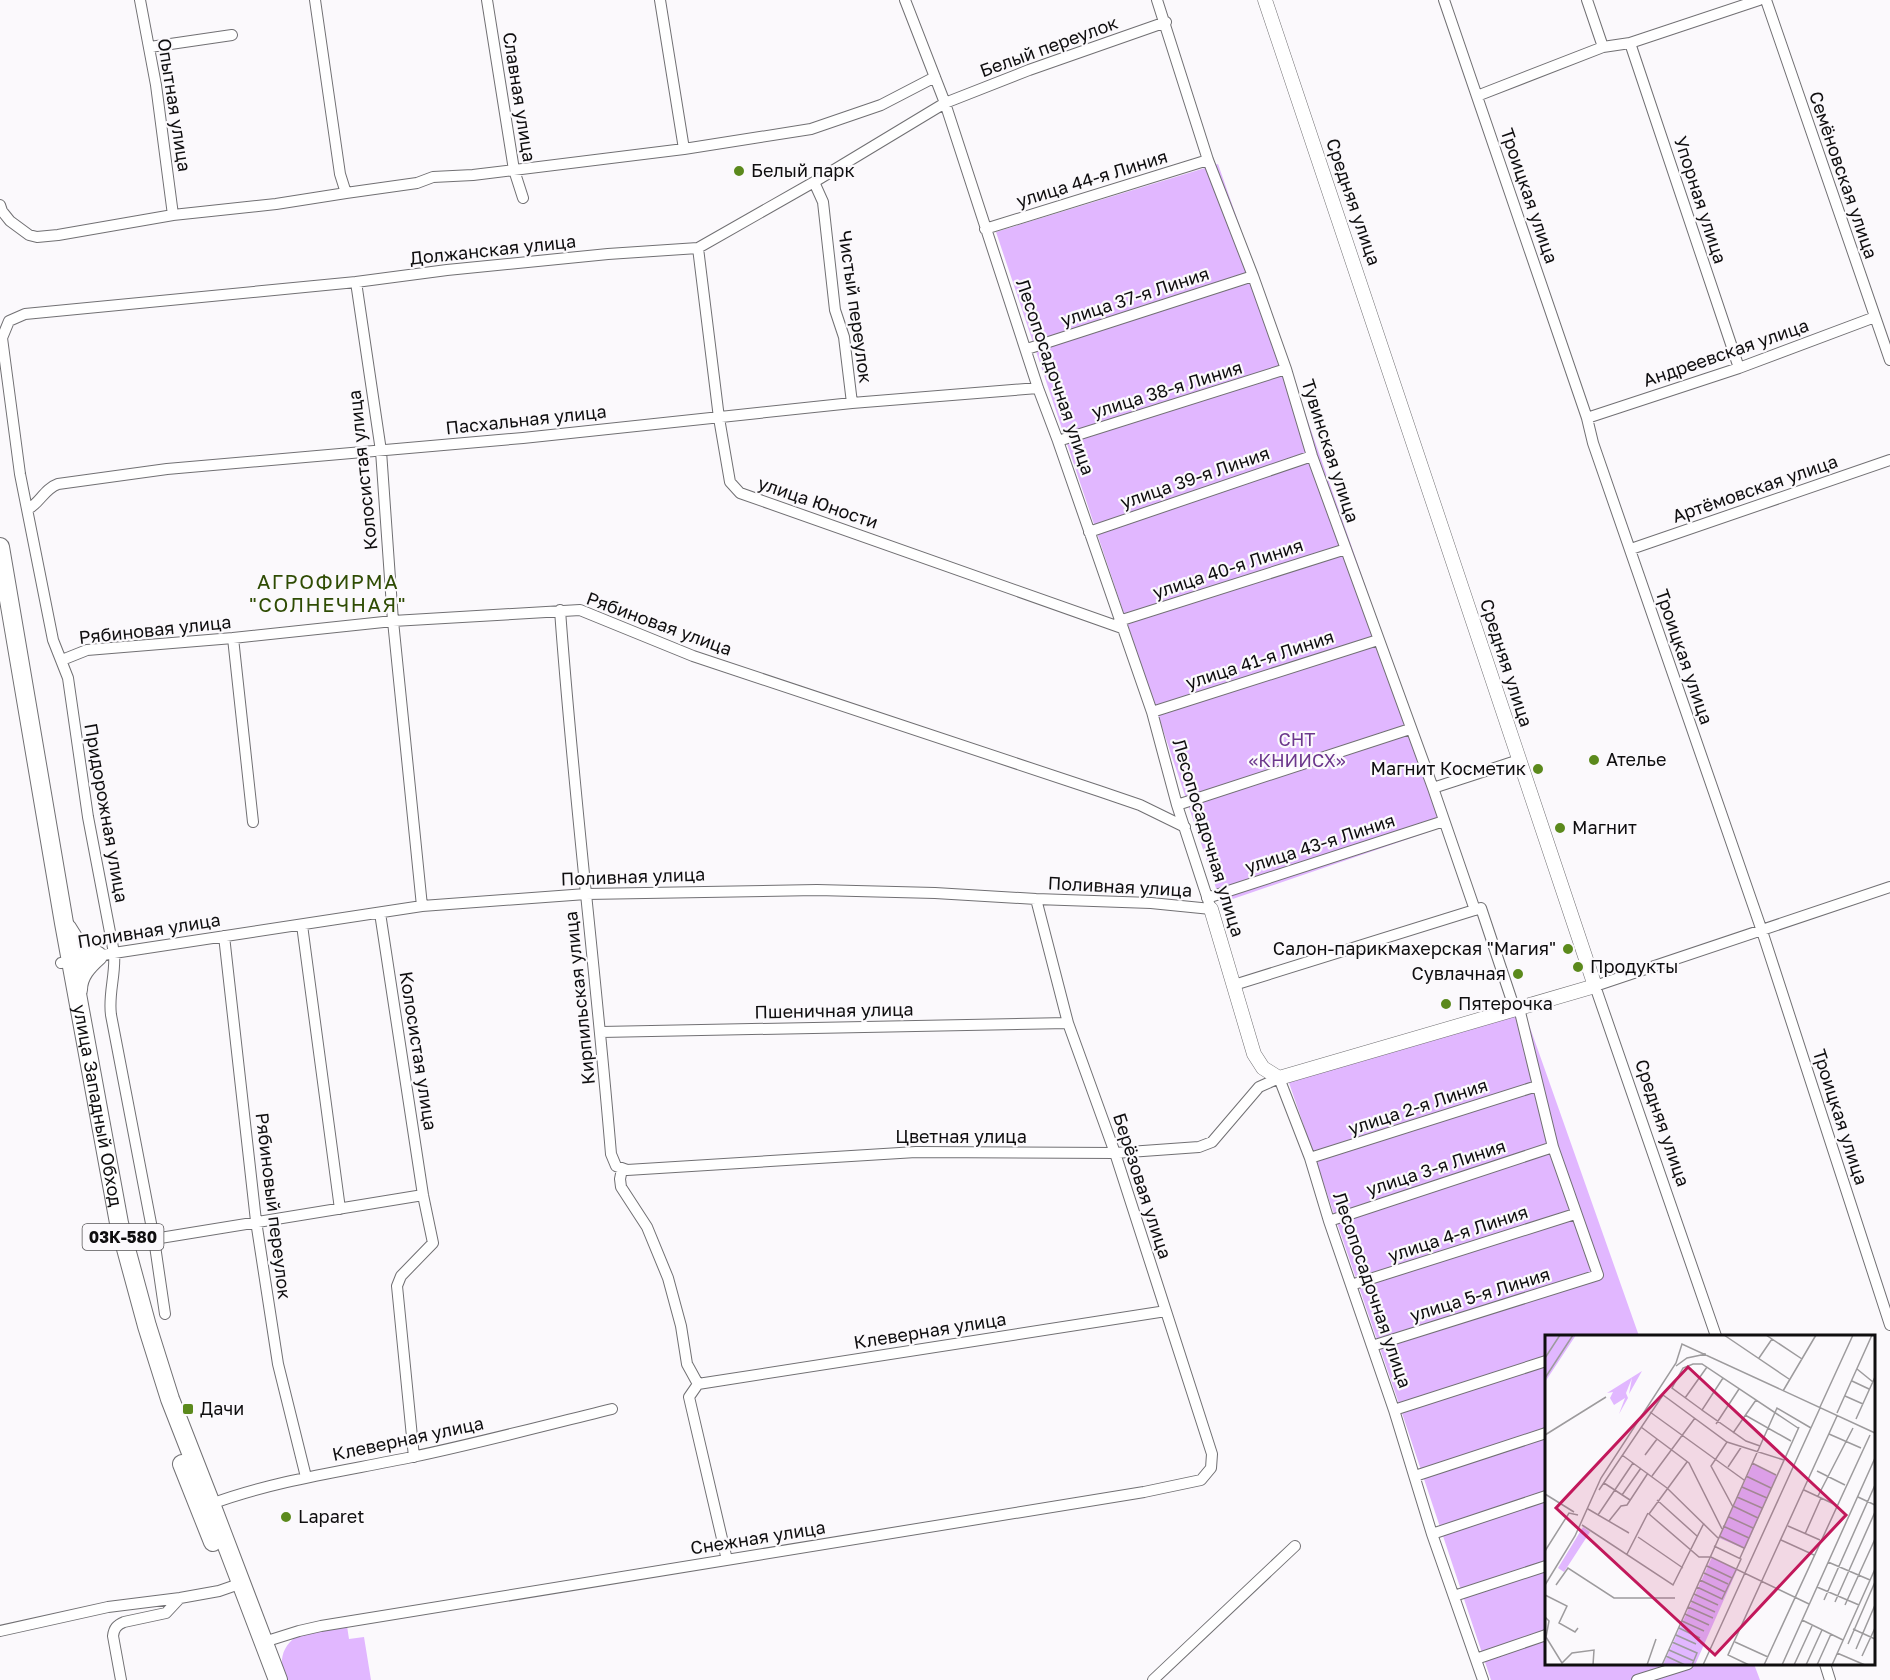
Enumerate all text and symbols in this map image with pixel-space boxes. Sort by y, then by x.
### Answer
street label: Белый переулок [977,11,1121,81]
street label: Славная улица [499,30,541,163]
street label: Опытная улица [154,37,196,173]
street label: Семёновская улица [1805,88,1883,261]
street label: Троицкая улица [1497,125,1563,266]
street label: Упорная улица [1670,133,1732,266]
street label: Средняя улица [1322,135,1386,268]
street label: улица 44-я Линия [1013,145,1170,211]
place label: Белый парк [751,159,855,181]
marker: Белый парк [732,164,746,178]
street label: Должанская улица [409,229,577,269]
street label: Чистый переулок [834,229,878,385]
street label: улица 37-я Линия [1058,262,1212,330]
street label: Лесопосадочная улица [1012,276,1100,478]
street label: Андреевская улица [1640,313,1811,391]
street label: улица 38-я Линия [1089,356,1245,422]
street label: Тувинская улица [1297,376,1365,525]
street label: Колосистая улица [343,389,381,551]
street label: Пасхальная улица [444,400,608,438]
street label: улица 39-я Линия [1117,441,1272,513]
street label: Артёмовская улица [1669,449,1840,527]
street label: улица Юности [755,471,881,533]
street label: улица 40-я Линия [1150,533,1306,603]
district label: АГРОФИРМА "СОЛНЕЧНАЯ" [249,569,407,616]
street label: Рябиновая улица [584,586,735,660]
street label: Троицкая улица [1652,586,1718,727]
street label: Средняя улица [1476,596,1538,729]
street label: Рябиновая улица [77,610,232,648]
street label: улица 41-я Линия [1183,625,1337,693]
street label: Придорожная улица [80,721,134,904]
park label: СНТ «КНИИСХ» [1248,728,1346,771]
street label: Лесопосадочная улица [1168,736,1250,939]
place label: Ателье [1606,748,1666,770]
marker: Ателье [1587,753,1601,767]
place label: Магнит Косметик [1371,757,1526,779]
marker: Магнит Косметик [1531,762,1545,776]
street label: улица 43-я Линия [1242,808,1397,878]
place label: Магнит [1572,816,1637,838]
marker: Магнит [1553,821,1567,835]
street label: Поливная улица [560,862,706,890]
street label: Поливная улица [1047,871,1193,901]
street label: Поливная улица [76,908,222,952]
street label: Кирпильская улица [559,910,599,1086]
place label: Салон-парикмахерская "Магия" [1273,937,1556,959]
marker: Салон-парикмахерская "Магия" [1561,942,1575,956]
place label: Продукты [1590,955,1678,977]
marker: Продукты [1571,960,1585,974]
place label: Сувлачная [1411,962,1506,984]
marker: Сувлачная [1511,967,1525,981]
street label: Колосистая улица [396,970,442,1132]
place label: Пятерочка [1458,992,1553,1014]
marker: Пятерочка [1439,997,1453,1011]
street label: Пшеничная улица [754,998,914,1022]
street label: улица Западный Обход [69,1002,128,1208]
street label: Троицкая улица [1809,1046,1873,1187]
street label: Средняя улица [1631,1056,1695,1189]
street label: улица 2-я Линия [1345,1073,1490,1139]
street label: Берёзовая улица [1109,1110,1177,1261]
street label: Рябиновый переулок [252,1111,296,1301]
street label: Цветная улица [895,1125,1027,1147]
street label: улица 3-я Линия [1363,1134,1508,1200]
street label: Лесопосадочная улица [1329,1189,1417,1391]
street label: улица 4-я Линия [1385,1200,1530,1266]
road number: 03К-580 [82,1224,164,1250]
street label: улица 5-я Линия [1407,1262,1552,1326]
street label: Клеверная улица [852,1307,1008,1353]
inset map [1545,1335,1875,1665]
place label: Дачи [200,1397,244,1419]
marker: Дачи [181,1402,195,1416]
street label: Клеверная улица [330,1411,486,1465]
place label: Laparet [298,1505,364,1527]
marker: Laparet [279,1510,293,1524]
street label: Снежная улица [689,1515,827,1559]

